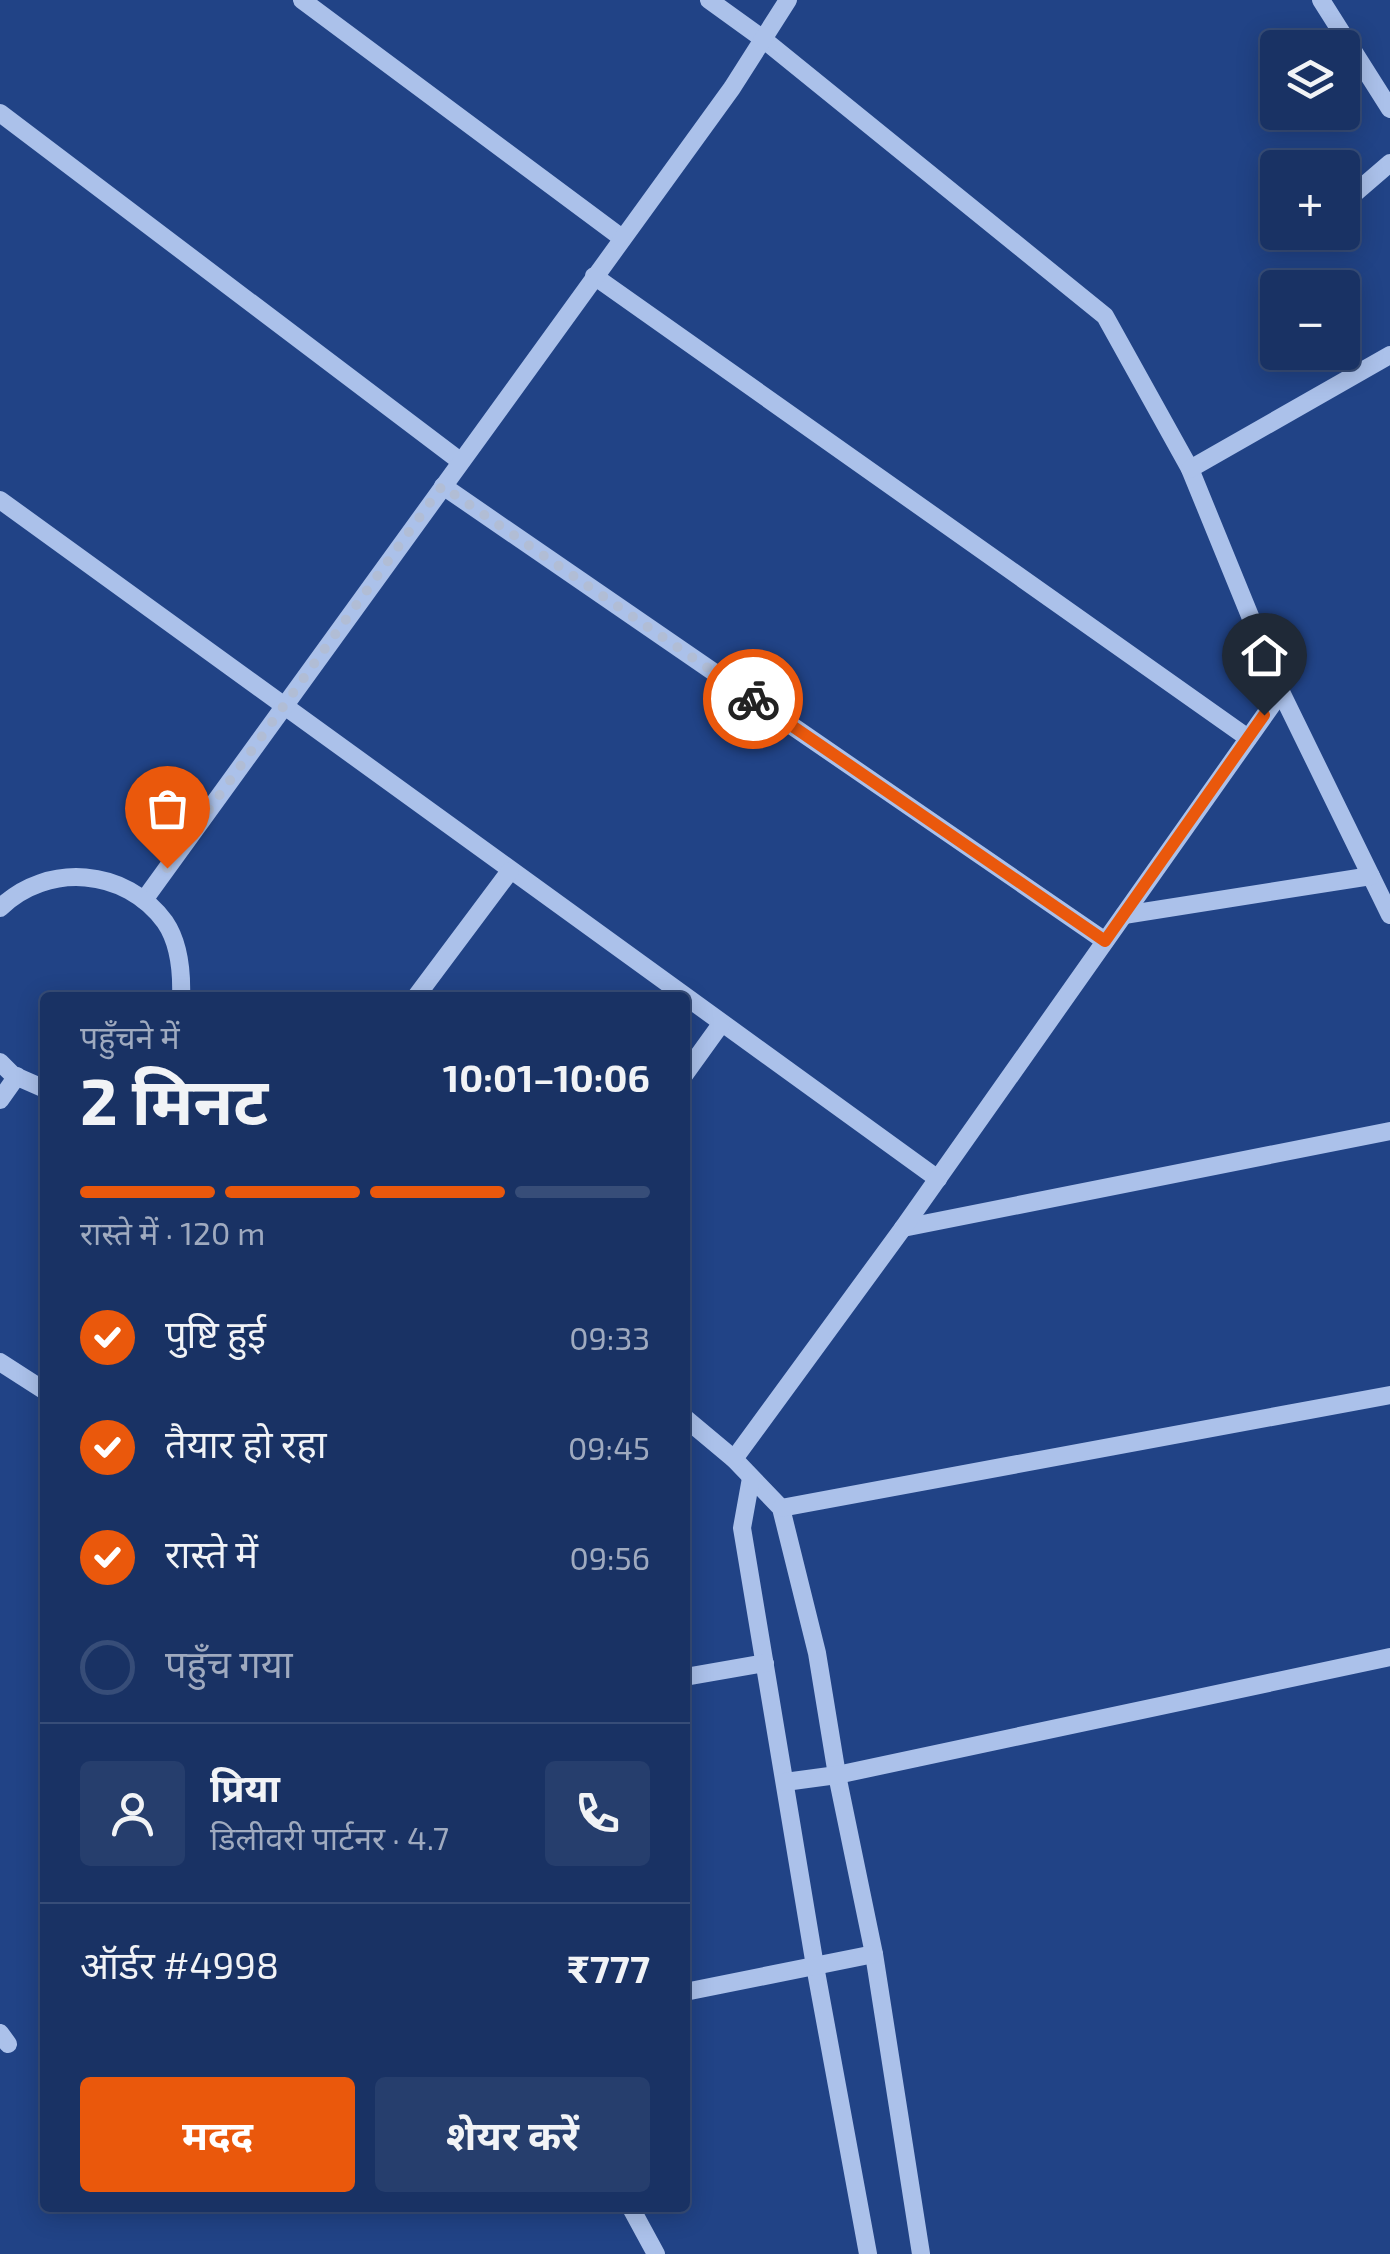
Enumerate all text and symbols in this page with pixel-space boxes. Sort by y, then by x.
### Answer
map controls [1260,30,1360,370]
button: layers [1260,30,1360,130]
button: + [1260,150,1360,250]
button: − [1260,270,1360,370]
pin [1222,613,1307,716]
icon: home [1237,628,1292,683]
courier [703,649,803,749]
icon: bike [726,672,781,727]
pin [125,766,210,869]
icon: bag [140,781,195,836]
text: पहुँचने में [80,1017,180,1055]
text: 10:01–10:06 [443,1054,650,1100]
text: 2 मिनट [80,1060,268,1138]
text: रास्ते में · 120 m [80,1213,265,1251]
icon: check [80,1310,135,1365]
text: पुष्टि हुई [165,1310,266,1356]
text: 09:33 [569,1318,650,1356]
icon: check [80,1420,135,1475]
text: तैयार हो रहा [165,1420,327,1466]
text: 09:45 [568,1428,650,1466]
icon: check [80,1530,135,1585]
text: रास्ते में [165,1530,258,1576]
text: 09:56 [569,1538,650,1576]
text: पहुँच गया [165,1640,293,1686]
button: person [80,1761,185,1866]
button: phone [545,1761,650,1866]
text: प्रिया [210,1764,280,1810]
text: डिलीवरी पार्टनर · 4.7 [210,1818,449,1856]
text: ऑर्डर #4998 [80,1941,279,1987]
text: ₹777 [567,1945,650,1991]
button: मदद [80,2077,355,2192]
button: शेयर करें [375,2077,650,2192]

